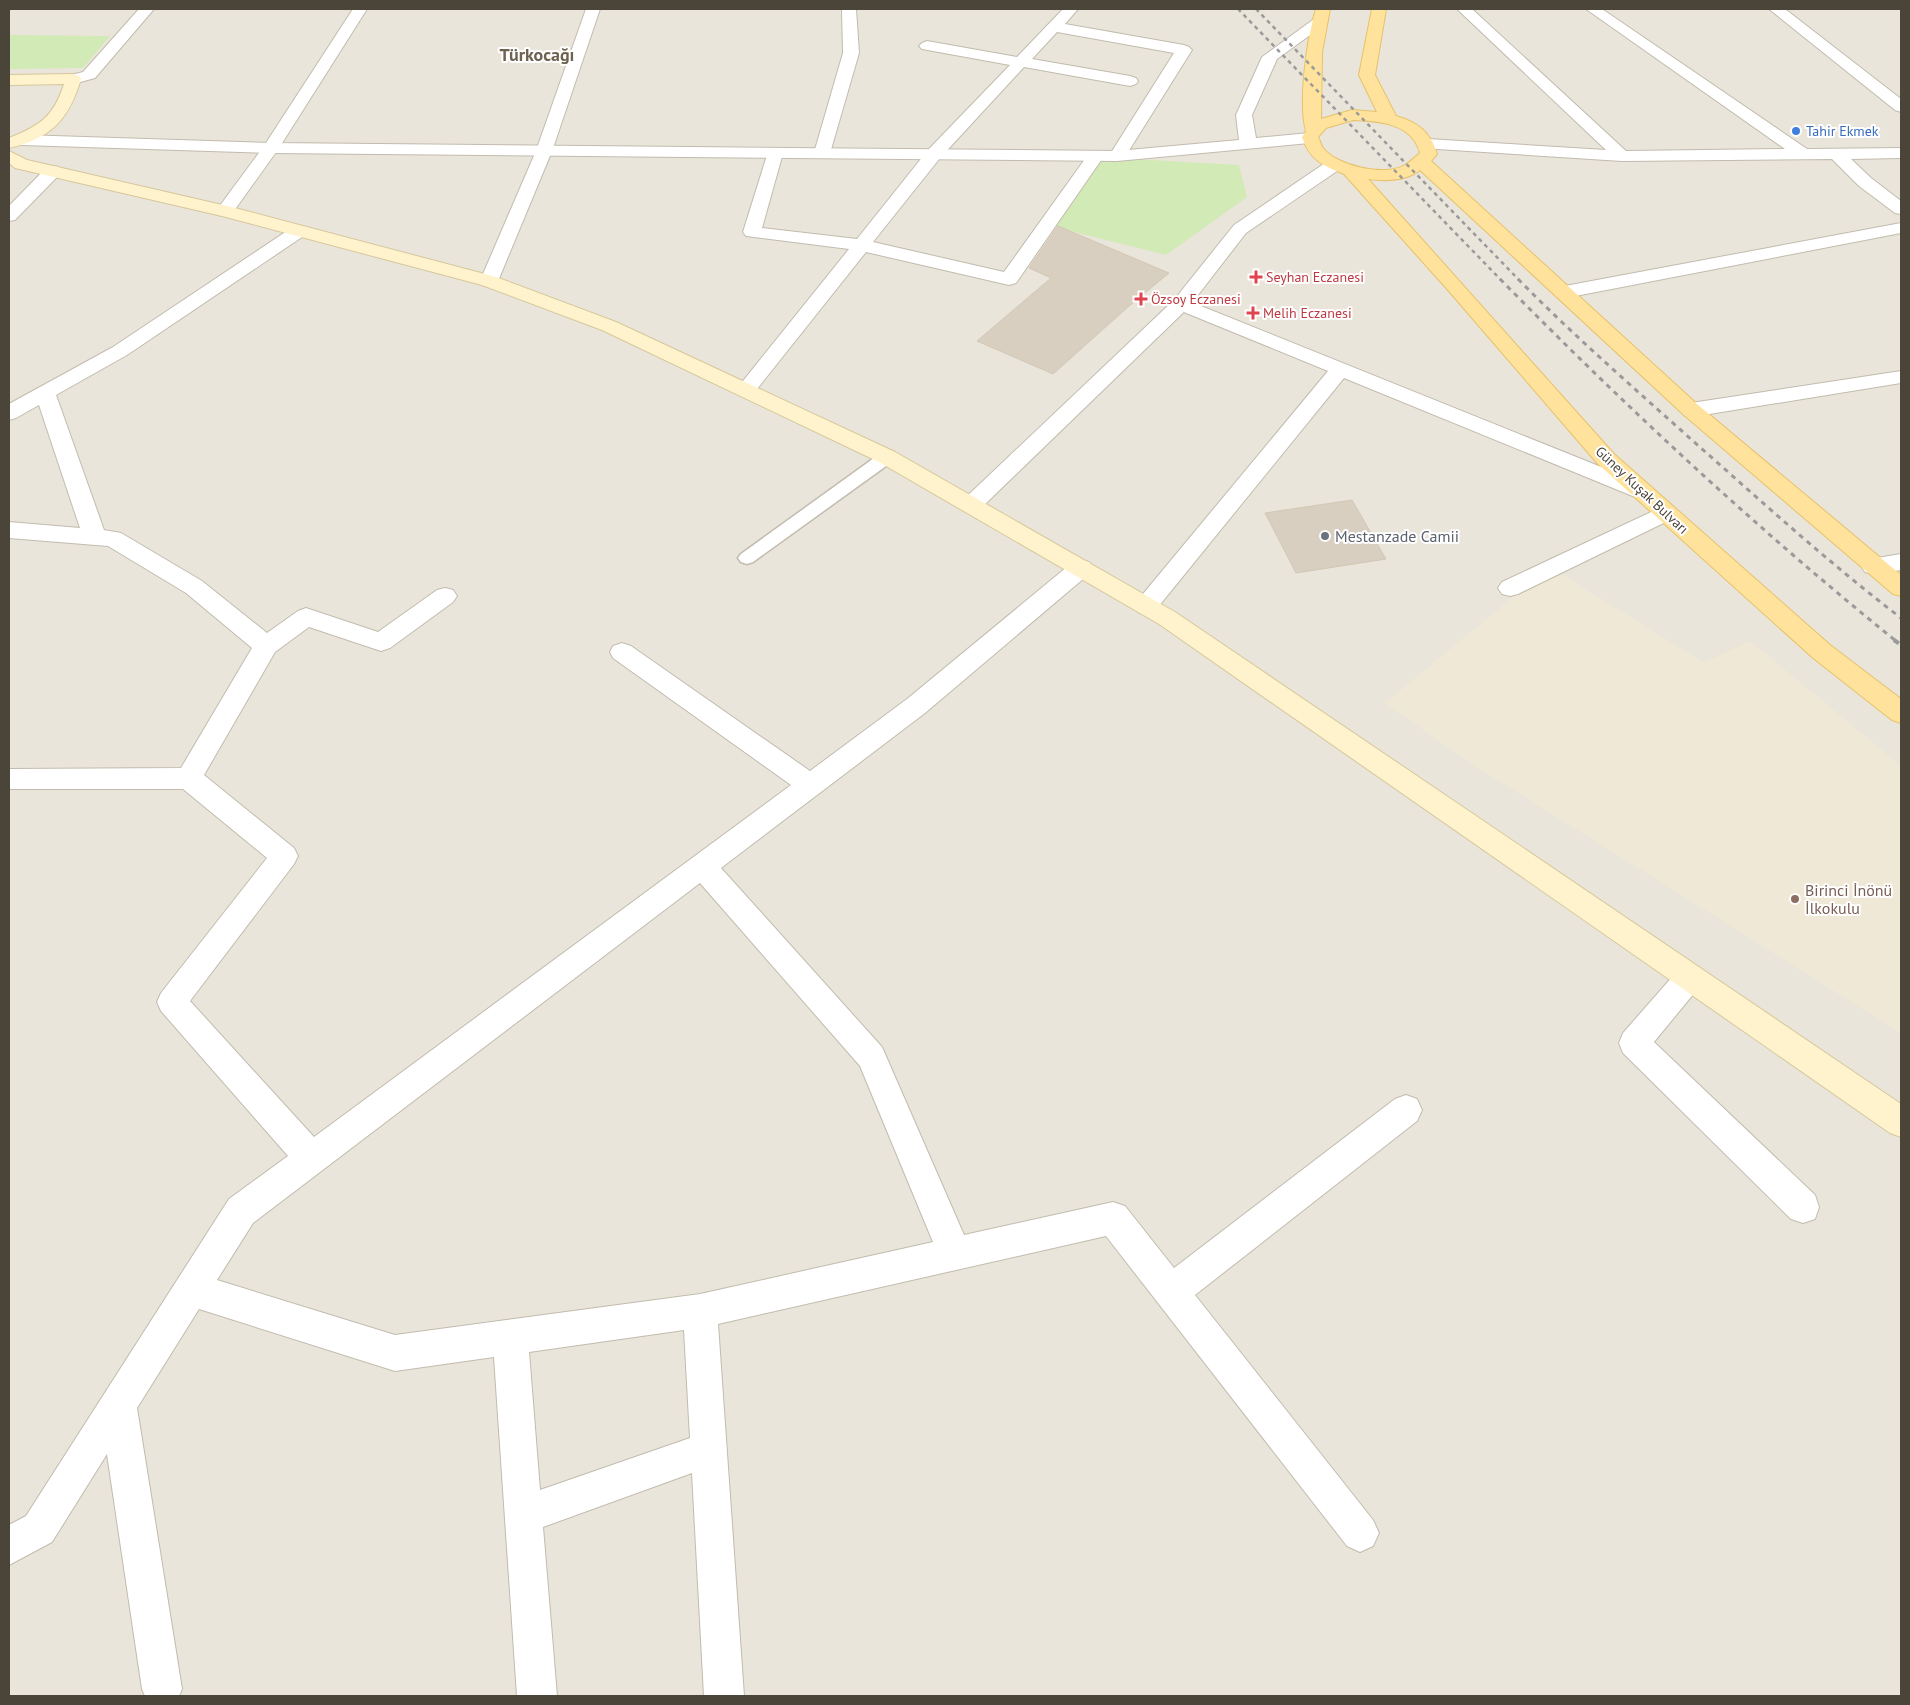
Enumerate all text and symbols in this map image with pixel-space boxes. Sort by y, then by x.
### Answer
district label: Türkocağı [500,43,574,66]
place label: Tahir Ekmek [1806,122,1879,140]
marker: Tahir Ekmek [1790,125,1802,137]
place label: Seyhan Eczanesi [1266,268,1364,286]
marker: Seyhan Eczanesi [1250,271,1262,283]
place label: Özsoy Eczanesi [1151,290,1241,308]
marker: Özsoy Eczanesi [1135,293,1147,305]
place label: Melih Eczanesi [1263,304,1352,322]
marker: Melih Eczanesi [1247,307,1259,319]
street label: Güney Kuşak Bulvarı [1592,442,1692,538]
place label: Mestanzade Camii [1335,526,1459,546]
marker: Mestanzade Camii [1319,530,1331,542]
place label: Birinci İnönü İlkokulu [1805,880,1892,918]
marker: Birinci İnönü İlkokulu [1789,893,1801,905]

